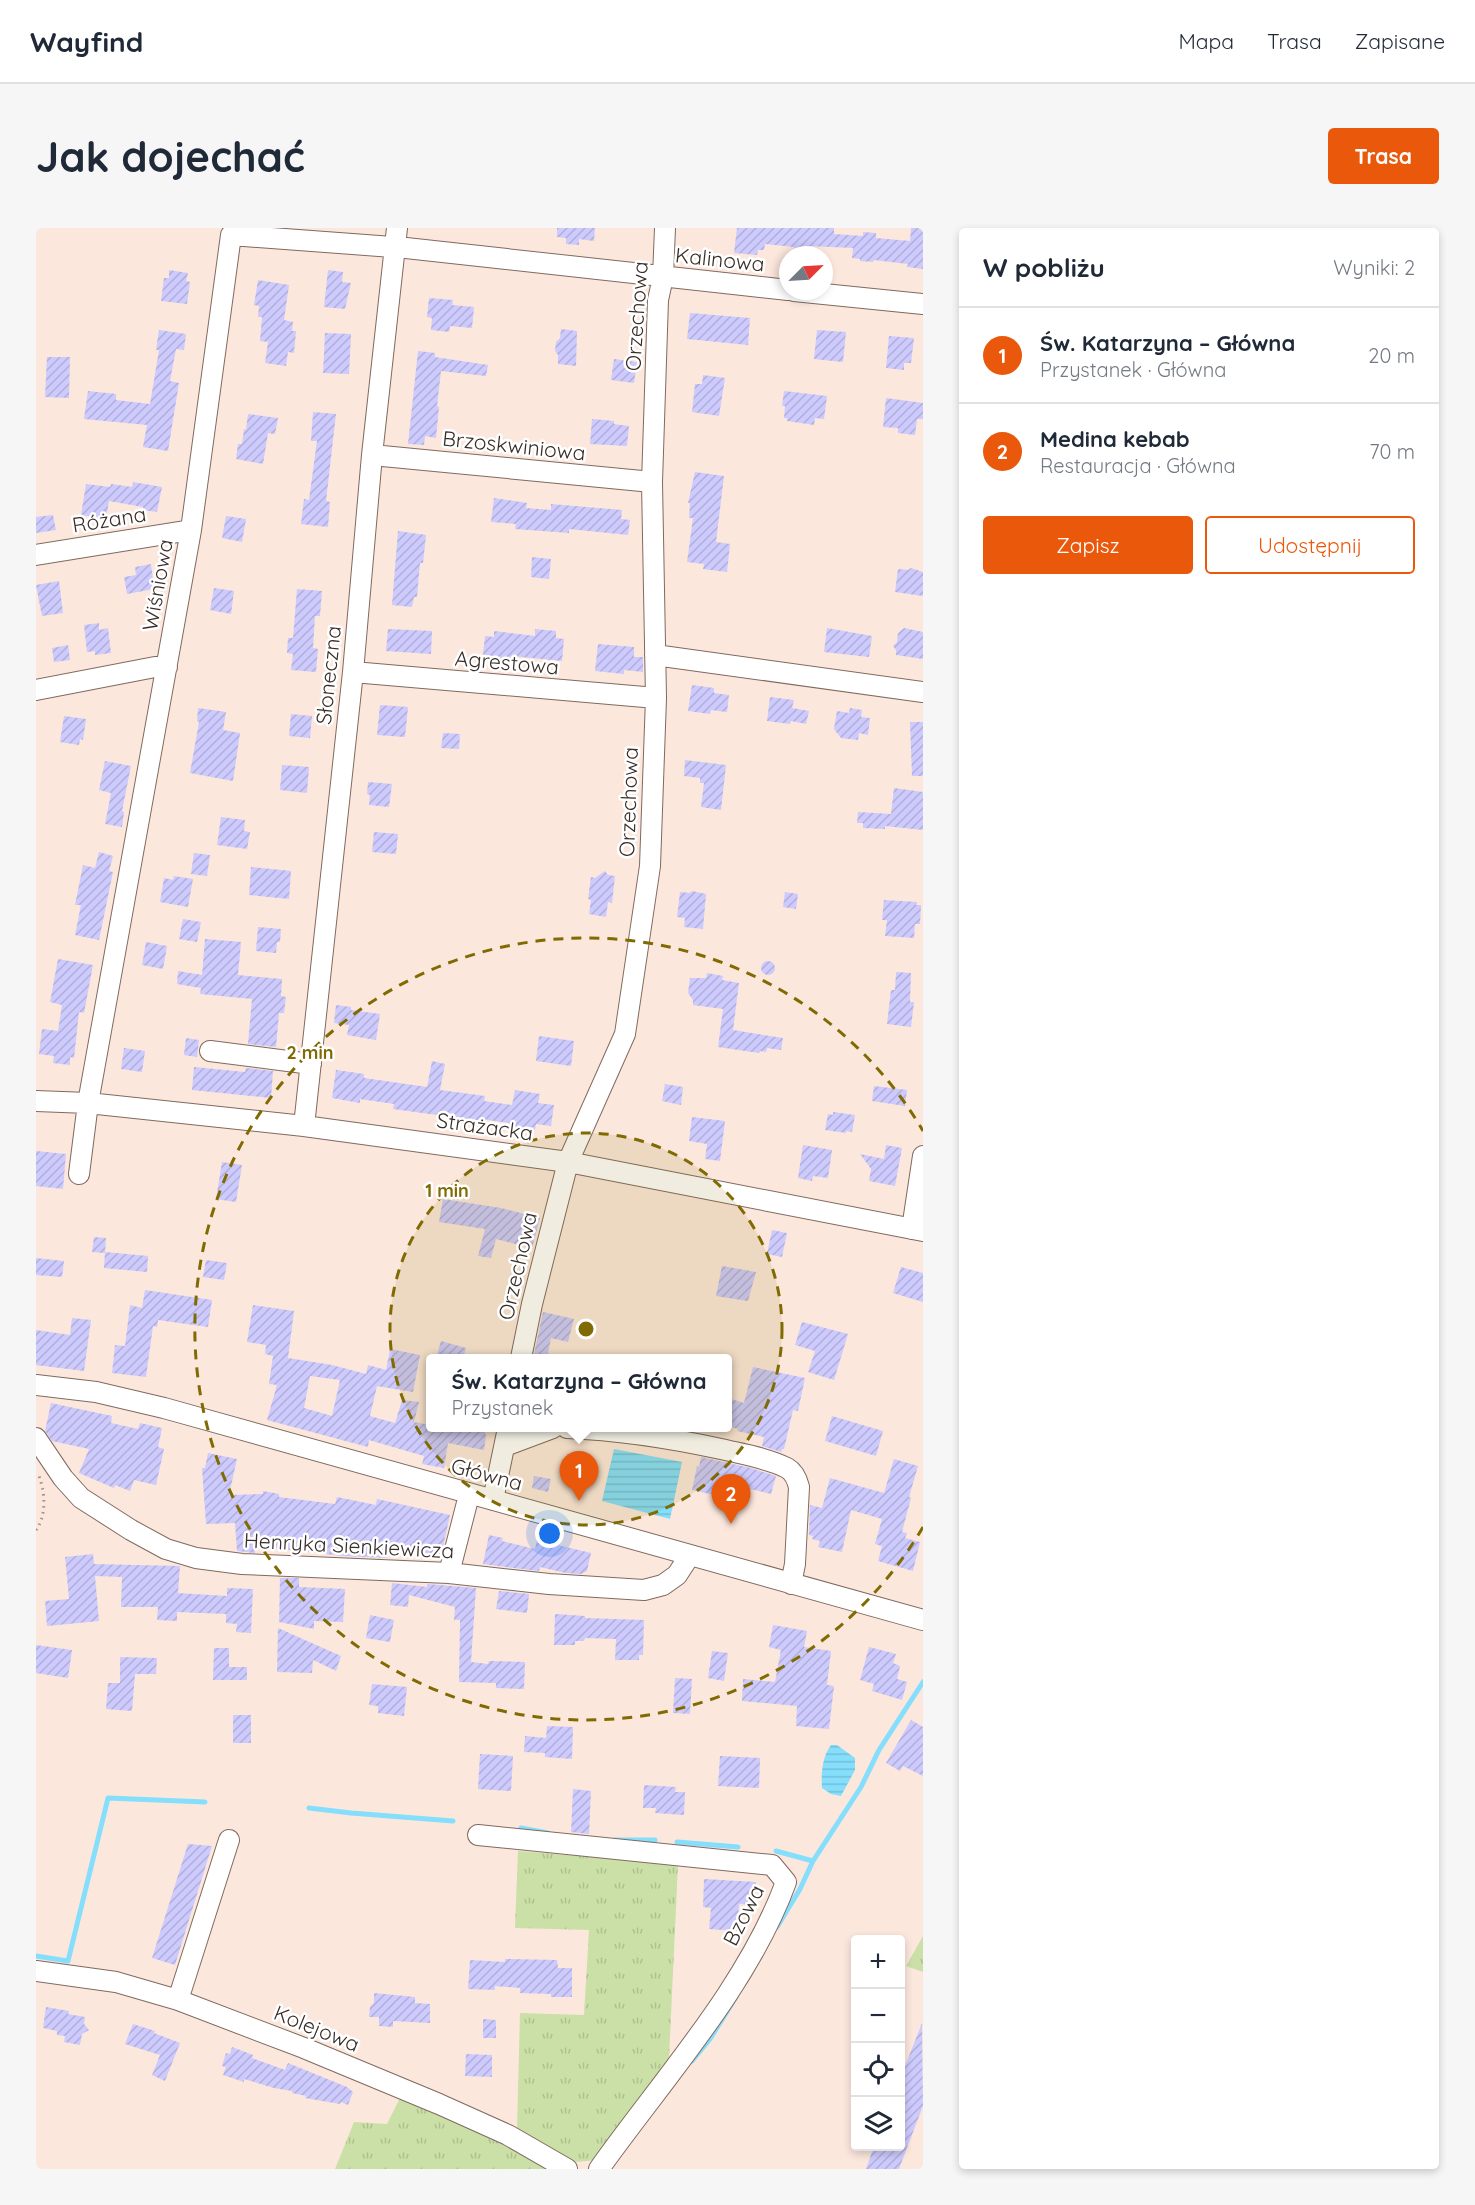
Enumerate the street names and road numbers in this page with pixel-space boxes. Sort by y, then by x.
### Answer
street label: Kalinowa [674,241,766,277]
street label: Orzechowa [619,260,653,372]
street label: Brzoskwiniowa [441,425,587,465]
street label: Różana [70,500,148,538]
street label: Wiśniowa [136,537,178,633]
street label: Słoneczna [310,624,346,726]
street label: Agrestowa [454,645,560,679]
street label: Orzechowa [613,747,643,857]
street label: Strażacka [435,1106,535,1146]
street label: Orzechowa [492,1209,542,1323]
street label: Główna [448,1452,526,1496]
street label: Henryka Sienkiewicza [243,1527,455,1563]
street label: Bzowa [717,1880,769,1950]
street label: Kolejowa [270,1999,364,2057]

